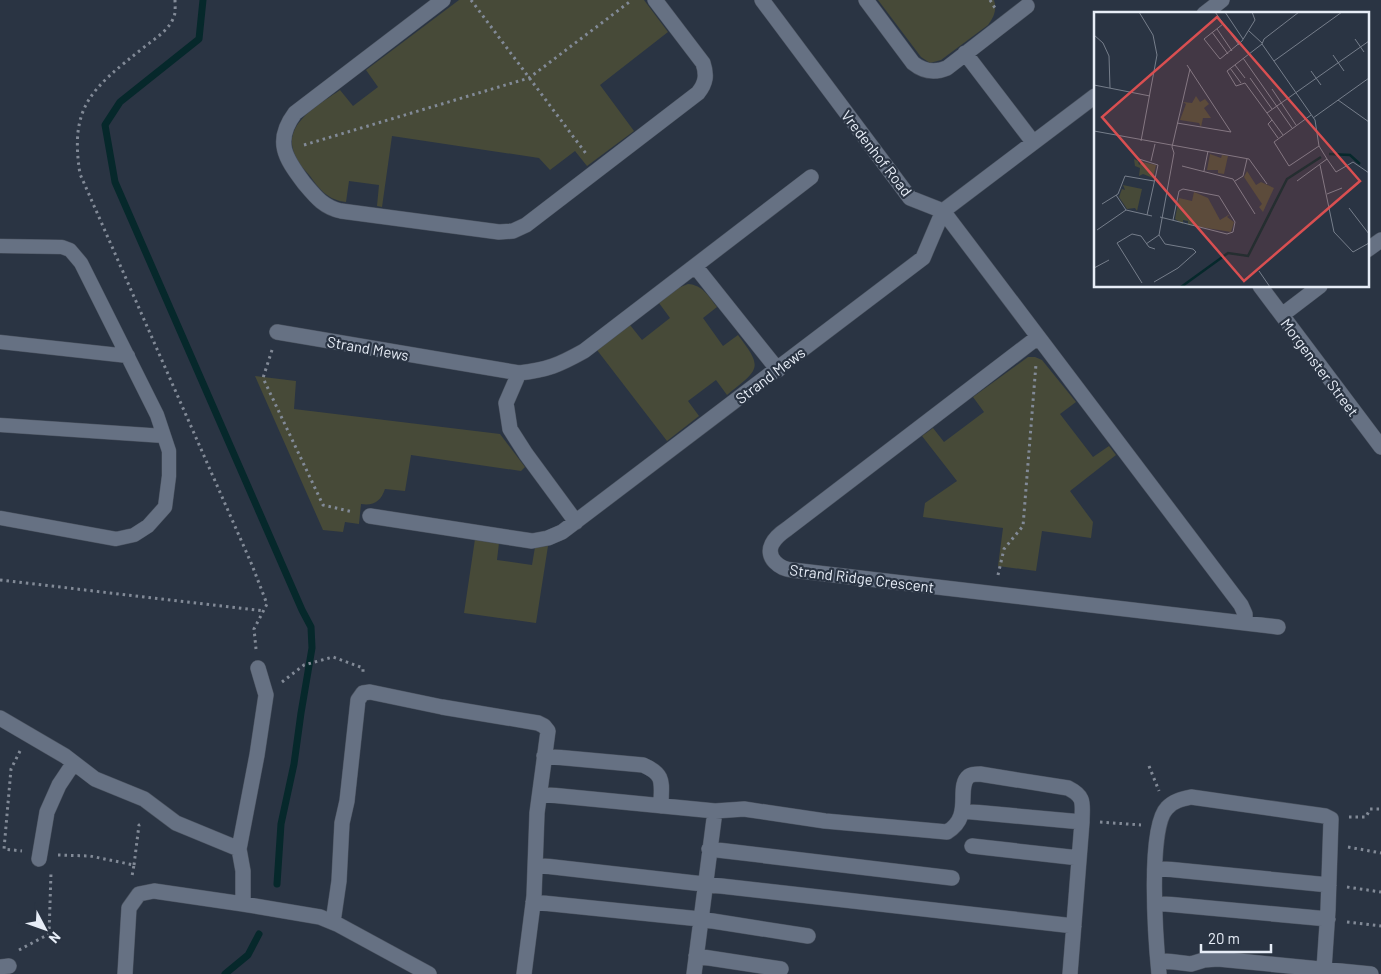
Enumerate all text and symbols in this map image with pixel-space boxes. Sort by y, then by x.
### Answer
inset map [1094,12,1368,288]
street label: Vredenhof Road [838,107,916,199]
street label: Morgenster Street [1277,314,1363,420]
street label: Strand Mews [326,332,410,364]
street label: Strand Mews [732,343,808,407]
street label: Strand Ridge Crescent [789,560,935,596]
north arrow [20,904,70,954]
scale bar [1201,922,1271,954]
text: N [46,929,65,947]
text: 20 m [1208,929,1240,947]

